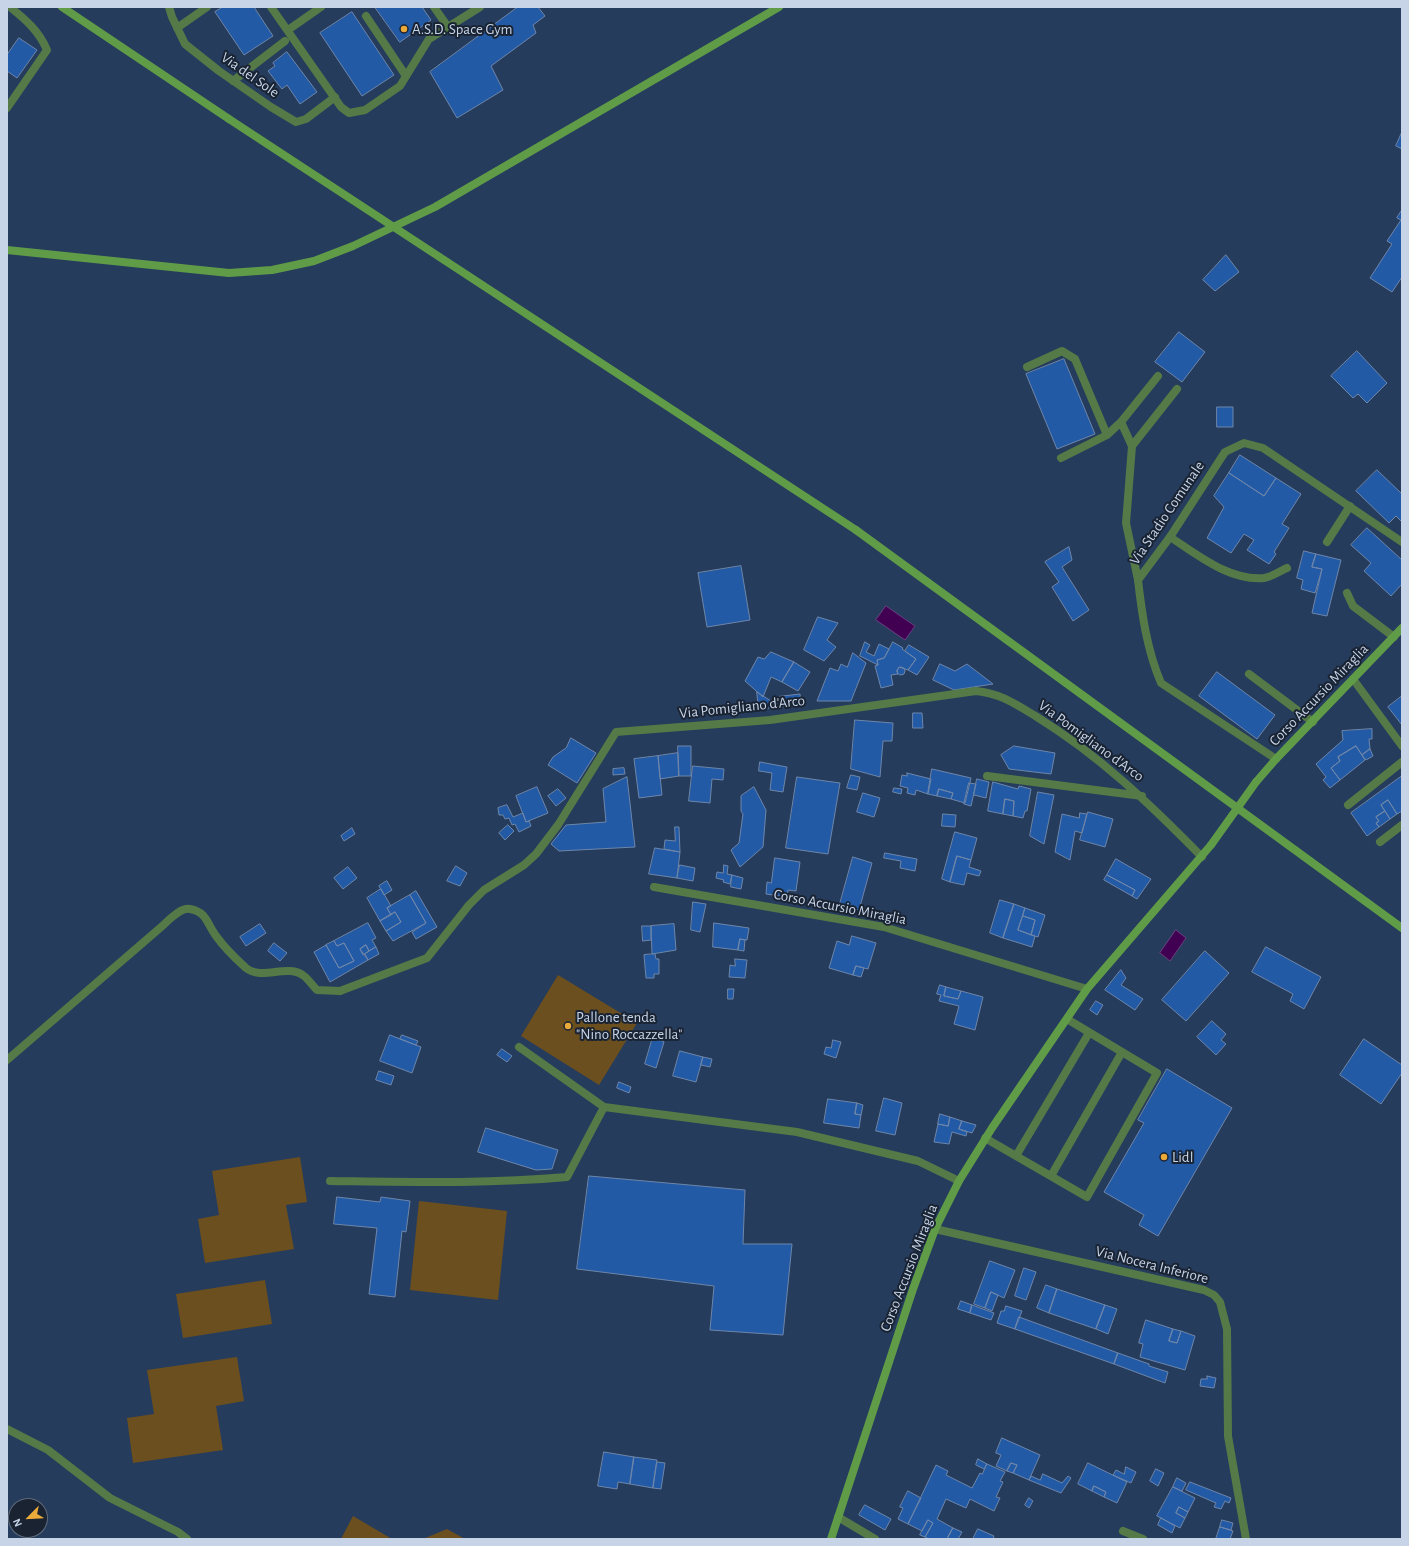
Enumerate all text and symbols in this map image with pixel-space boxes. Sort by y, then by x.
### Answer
place label: A.S.D. Space Gym [412,20,513,38]
marker: A.S.D. Space Gym [399,24,409,34]
street label: Via del Sole [217,48,283,102]
street label: Via Stadio Comunale [1126,458,1208,568]
street label: Corso Accursio Miraglia [1266,640,1372,750]
street label: Via Pomigliano d'Arco [678,691,806,723]
street label: Via Pomigliano d'Arco [1035,697,1147,785]
street label: Corso Accursio Miraglia [772,885,908,929]
place label: Pallone tenda "Nino Roccazzella" [576,1008,682,1043]
marker: Pallone tenda "Nino Roccazzella" [563,1021,573,1031]
place label: Lidl [1172,1148,1193,1166]
marker: Lidl [1159,1152,1169,1162]
street label: Corso Accursio Miraglia [876,1202,942,1334]
street label: Via Nocera Inferiore [1094,1242,1210,1288]
north arrow [8,1498,48,1538]
text: N [11,1517,24,1528]

